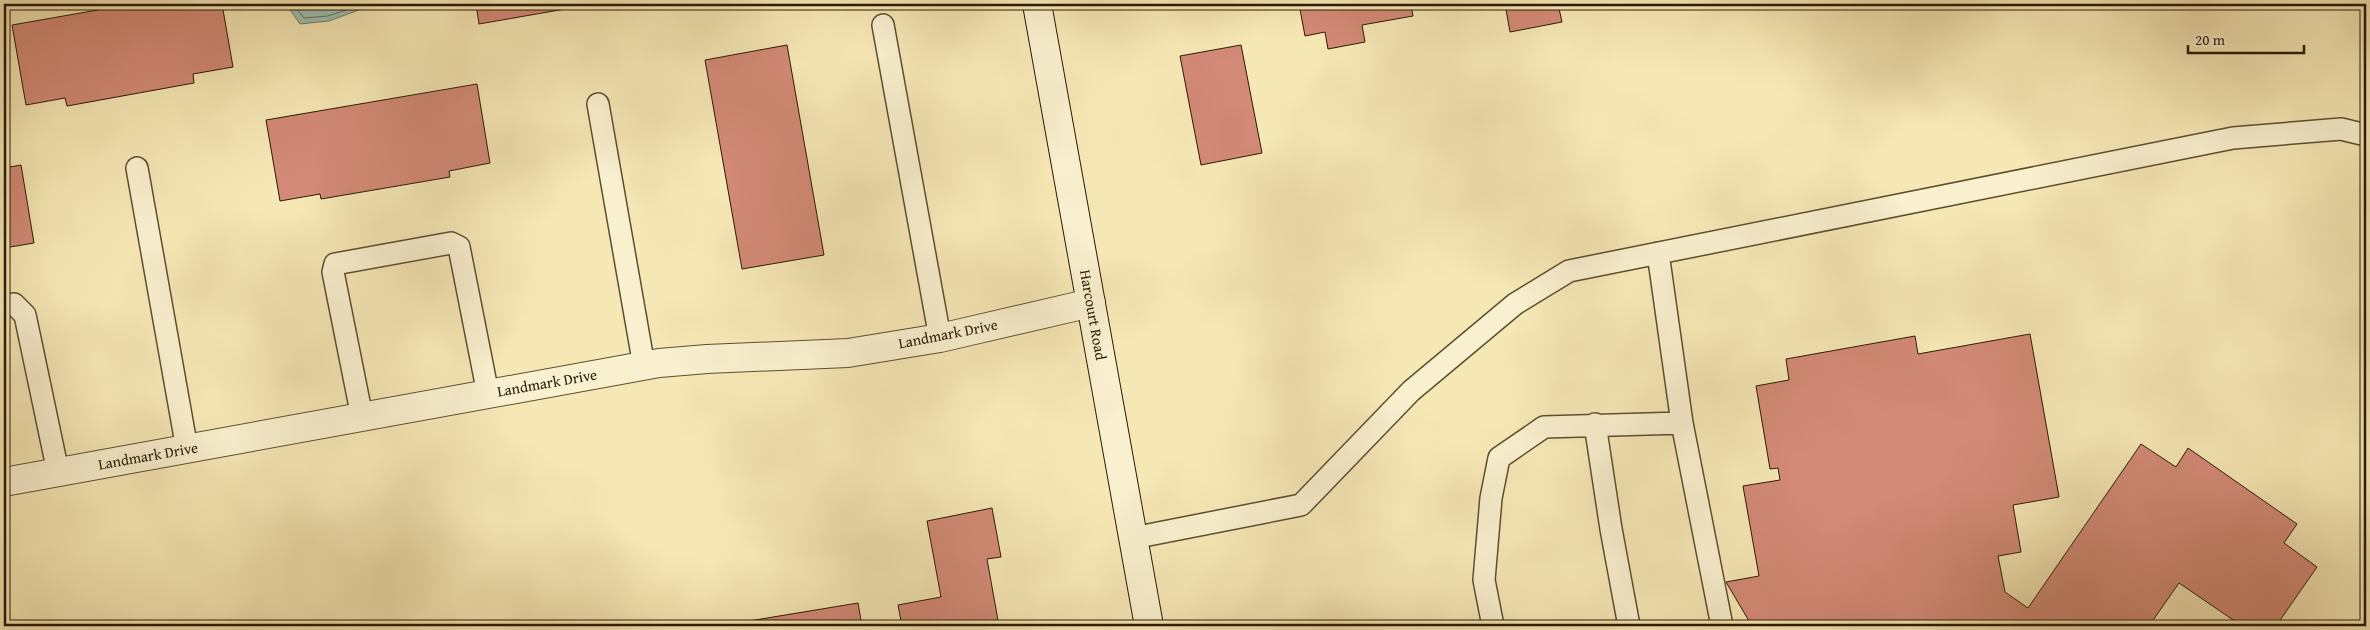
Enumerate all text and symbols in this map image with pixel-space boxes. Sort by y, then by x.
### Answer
scale bar [2188,22,2304,54]
text: 20 m [2195,29,2226,50]
street label: Harcourt Road [1075,268,1112,362]
street label: Landmark Drive [896,314,999,353]
street label: Landmark Drive [495,363,598,402]
street label: Landmark Drive [96,436,199,475]

